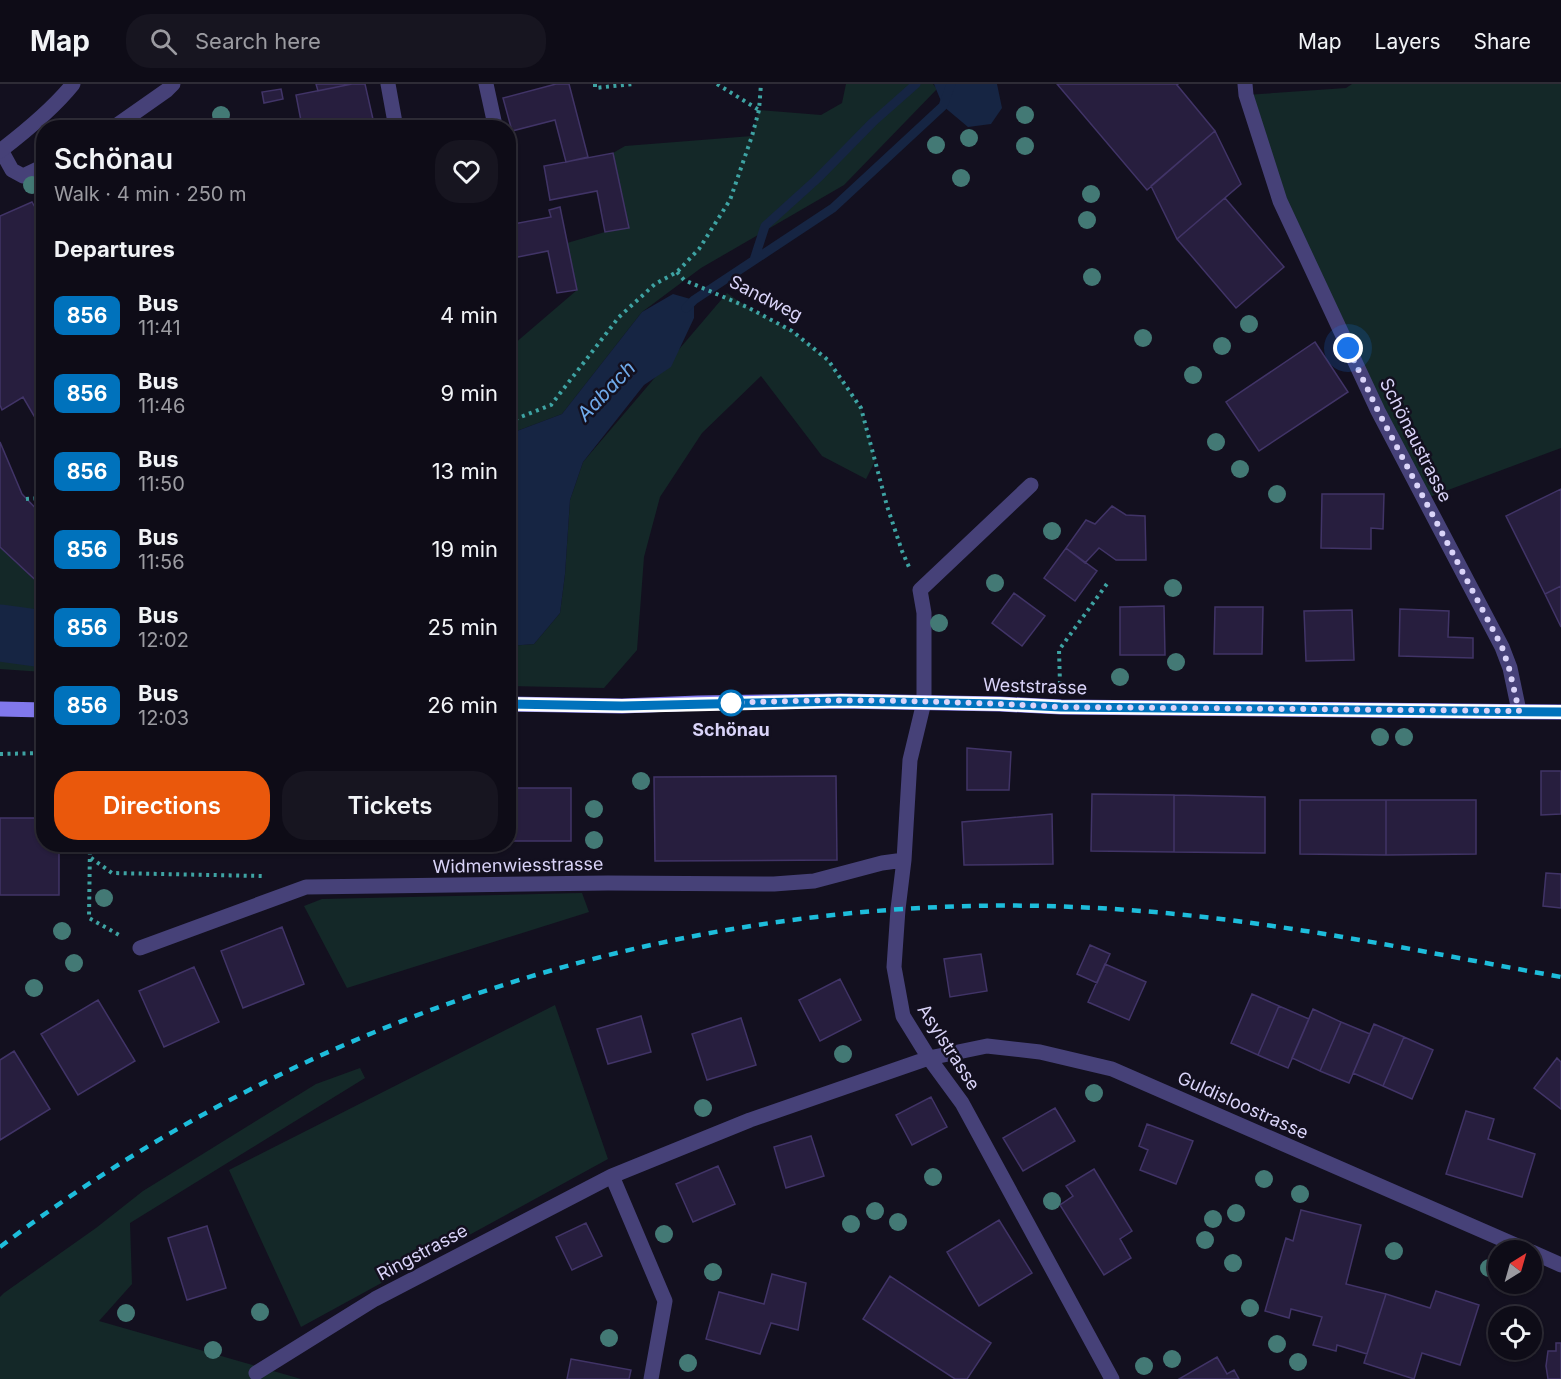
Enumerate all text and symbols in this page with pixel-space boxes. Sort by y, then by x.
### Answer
search box [126,14,546,68]
text: Map [30,24,90,58]
icon: search [147,25,180,58]
text: Search here [195,28,321,54]
text: Map [1298,29,1342,54]
text: Layers [1375,29,1441,54]
text: Share [1474,29,1531,54]
button: heart [435,140,498,203]
text: Schönau [54,142,173,176]
text: Walk · 4 min · 250 m [54,182,247,206]
text: Departures [54,236,175,262]
street label: Sandweg [726,271,806,325]
text: Bus [138,290,179,316]
text: 4 min [440,302,498,328]
text: 856 [67,303,107,328]
text: 11:41 [138,316,181,340]
your location [1333,333,1363,363]
water label: Aabach [571,356,640,427]
text: Bus [138,368,179,394]
street label: Schönaustrasse [1376,374,1456,506]
text: 9 min [441,380,498,406]
text: 856 [67,381,107,406]
text: 11:46 [138,394,185,418]
text: Bus [138,446,179,472]
text: 13 min [432,458,498,484]
text: 856 [67,459,107,484]
text: 11:50 [138,472,185,496]
text: Bus [138,524,179,550]
text: 19 min [432,536,498,562]
text: 856 [67,537,107,562]
text: 11:56 [138,550,185,574]
text: Bus [138,602,179,628]
text: 25 min [427,614,498,640]
text: 856 [67,615,107,640]
text: 12:02 [138,628,189,652]
street label: Weststrasse [983,674,1087,698]
text: Bus [138,680,179,706]
marker: Schönau [718,690,744,716]
text: 26 min [427,692,498,718]
text: 856 [67,693,107,718]
text: 12:03 [138,706,189,730]
place label: Schönau [692,719,770,740]
button: Directions [54,771,270,840]
button: Tickets [282,771,498,840]
street label: Widmenwiesstrasse [432,853,604,877]
street label: Asylstrasse [913,1000,985,1094]
street label: Guldisloostrasse [1174,1067,1312,1143]
street label: Ringstrasse [373,1219,471,1285]
north arrow [1488,1240,1542,1294]
map controls [1488,1240,1542,1360]
button: locate [1488,1306,1542,1360]

